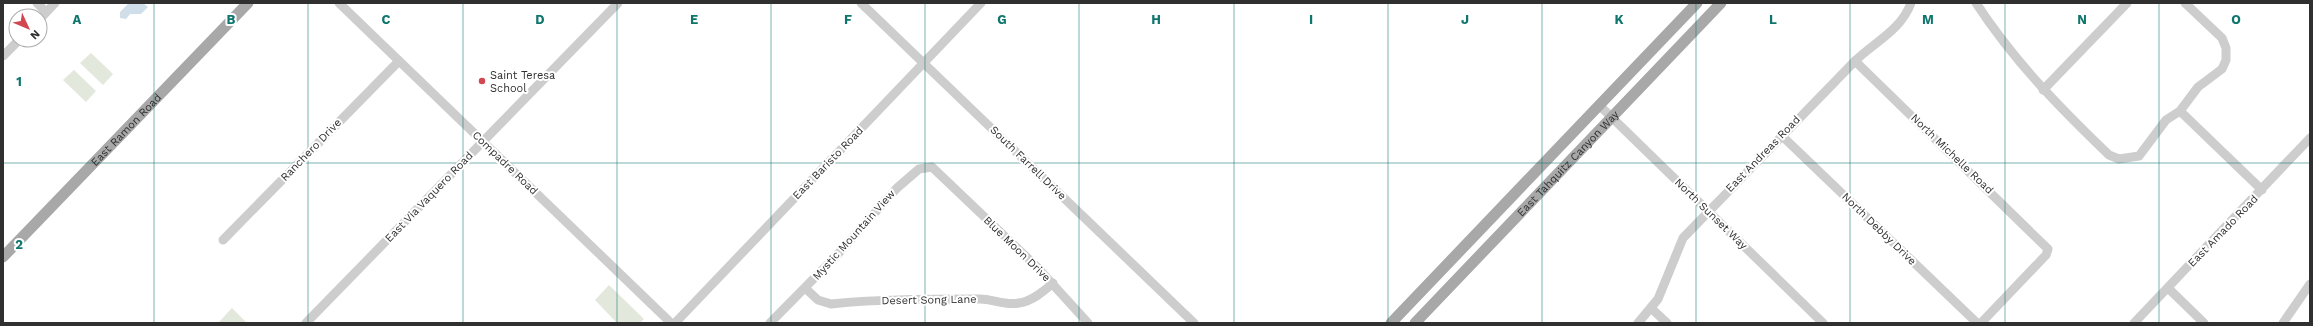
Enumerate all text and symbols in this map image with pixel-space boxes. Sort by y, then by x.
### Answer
north arrow [8,8,48,48]
text: A [73,12,82,27]
text: B [227,12,236,27]
text: C [382,12,391,27]
text: D [535,12,545,27]
text: E [690,12,698,27]
text: F [844,12,852,27]
text: G [997,12,1007,27]
text: H [1151,12,1161,27]
text: I [1309,12,1313,27]
text: J [1461,12,1469,27]
text: K [1614,12,1624,27]
text: L [1769,12,1777,27]
text: M [1922,12,1934,27]
text: N [2077,12,2087,27]
text: O [2231,12,2241,27]
text: N [27,27,42,42]
place label: Saint Teresa School [490,69,555,95]
text: 1 [16,74,22,89]
marker: Saint Teresa School [477,76,487,86]
street label: East Ramon Road [88,91,164,169]
street label: East Tahquitz Canyon Way [1514,107,1622,219]
street label: North Michelle Road [1908,111,1996,197]
street label: East Andreas Road [1723,113,1803,195]
street label: Ranchero Drive [278,116,344,184]
street label: South Farrell Drive [987,123,1069,203]
street label: East Baristo Road [790,124,866,202]
street label: Compadre Road [470,128,540,198]
street label: East Via Vaquero Road [382,149,476,245]
street label: North Sunset Way [1672,176,1750,252]
street label: Mystic Mountain View [810,187,898,283]
street label: North Debby Drive [1839,190,1919,268]
street label: East Amado Road [2185,192,2261,270]
street label: Blue Moon Drive [981,214,1053,284]
text: 2 [15,237,23,252]
street label: Desert Song Lane [881,293,977,307]

